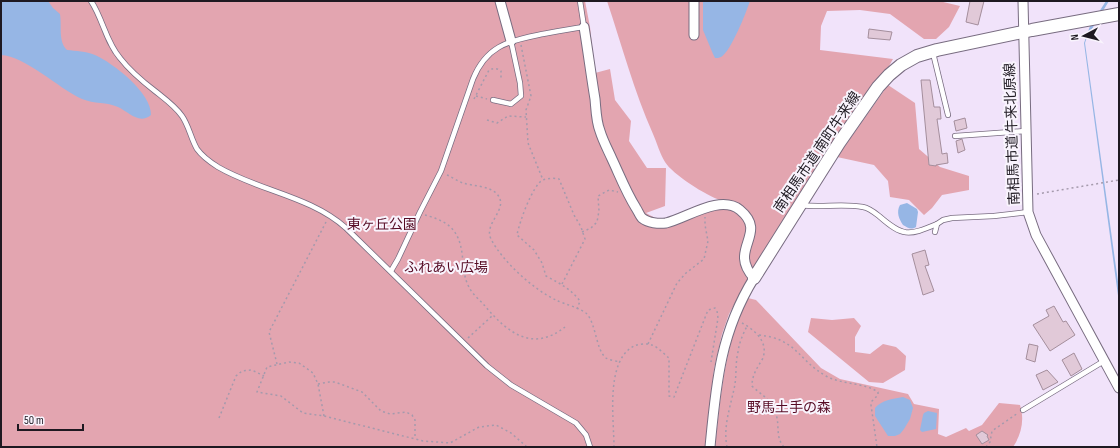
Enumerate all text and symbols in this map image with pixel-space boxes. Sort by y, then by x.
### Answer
north arrow [1064,16,1104,56]
text: N [1068,33,1081,41]
street label: 南相馬市道 牛来北原線 [1001,63,1023,205]
street label: 南相馬市道 南町牛来線 [770,88,864,216]
park label: 東ヶ丘公園 [347,216,417,233]
park label: ふれあい広場 [404,259,488,276]
park label: 野馬土手の森 [747,399,831,416]
scale bar [18,406,83,432]
text: 50 m [24,413,44,428]

